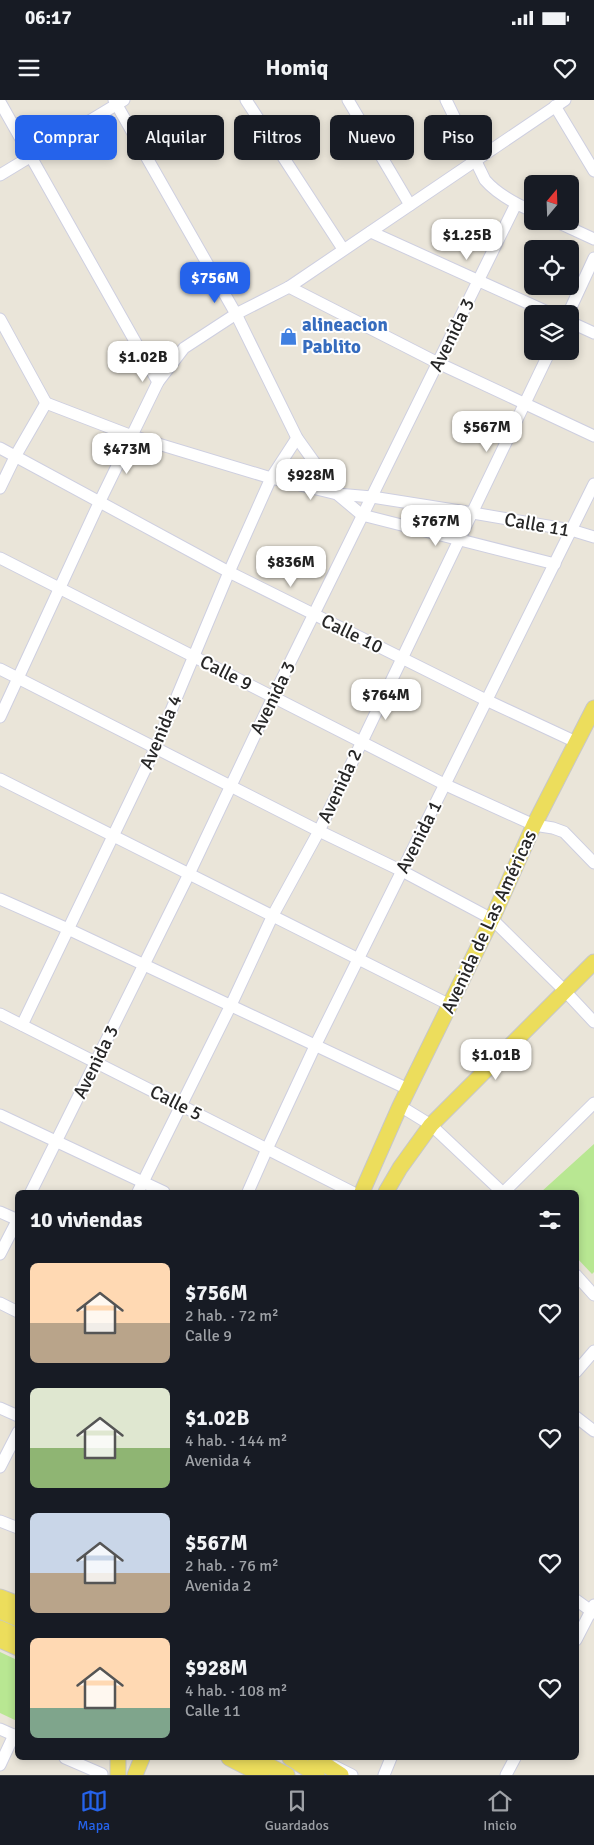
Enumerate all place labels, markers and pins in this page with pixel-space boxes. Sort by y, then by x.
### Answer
pin: $1.25B [426,219,508,261]
pin: $756M [180,262,250,304]
place label: alineacion Pablito [302,313,388,359]
shop icon: alineacion Pablito [278,326,298,346]
pin: $1.02B [102,340,184,383]
pin: $567M [452,410,522,453]
pin: $473M [92,432,162,475]
pin: $928M [276,458,346,501]
pin: $767M [401,504,471,547]
pin: $836M [256,546,326,588]
pin: $764M [351,678,421,721]
pin: $1.01B [455,1038,537,1081]

